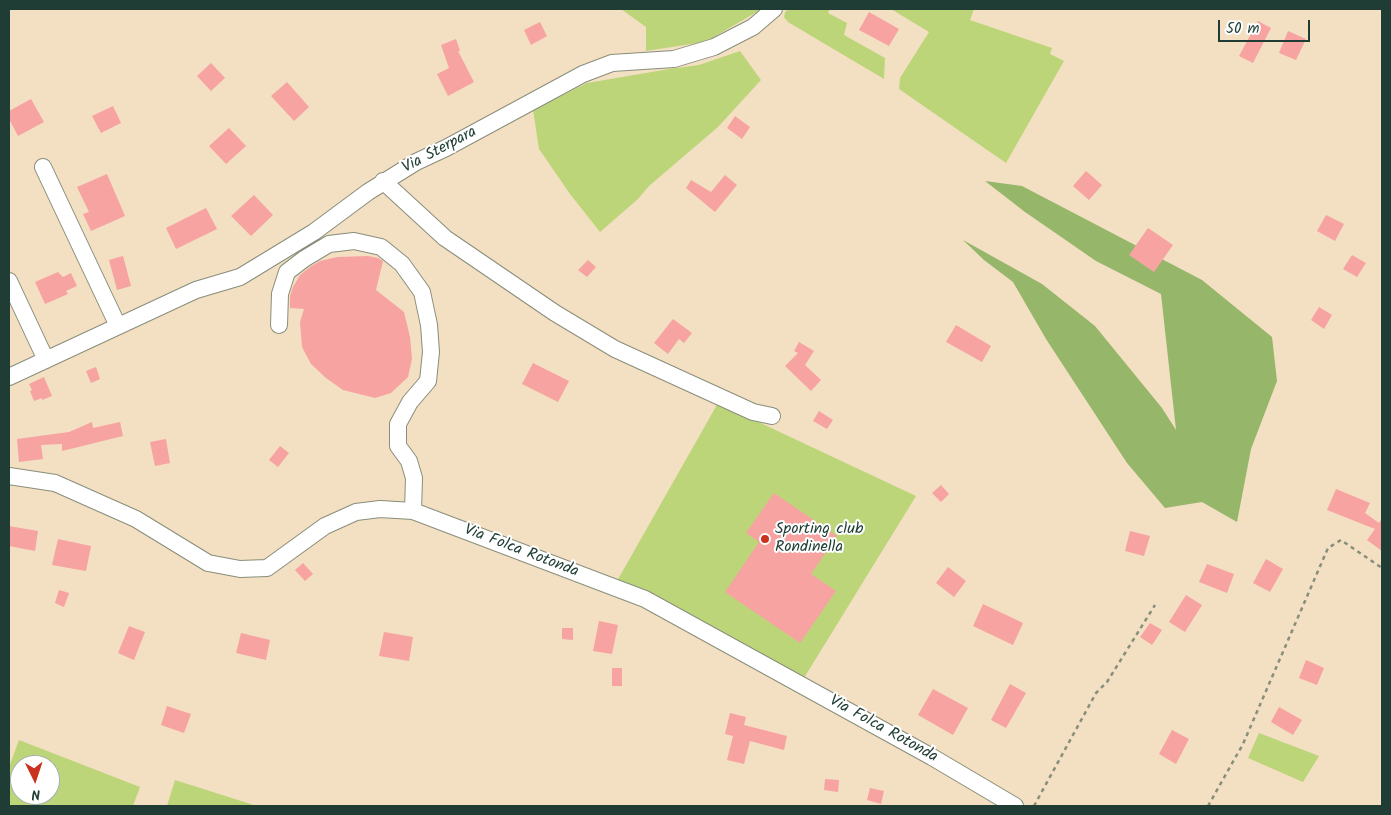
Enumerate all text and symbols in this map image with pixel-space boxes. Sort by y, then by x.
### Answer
scale bar [1221,10,1314,42]
text: 50 m [1226,17,1260,41]
street label: Via Sterpara [400,123,480,179]
place label: Sporting club Rondinella [775,520,863,558]
street label: Via Folca Rotonda [461,521,581,583]
marker: Sporting club Rondinella [759,533,771,545]
street label: Via Folca Rotonda [825,692,941,768]
north arrow [10,755,60,805]
text: N [31,783,41,805]

